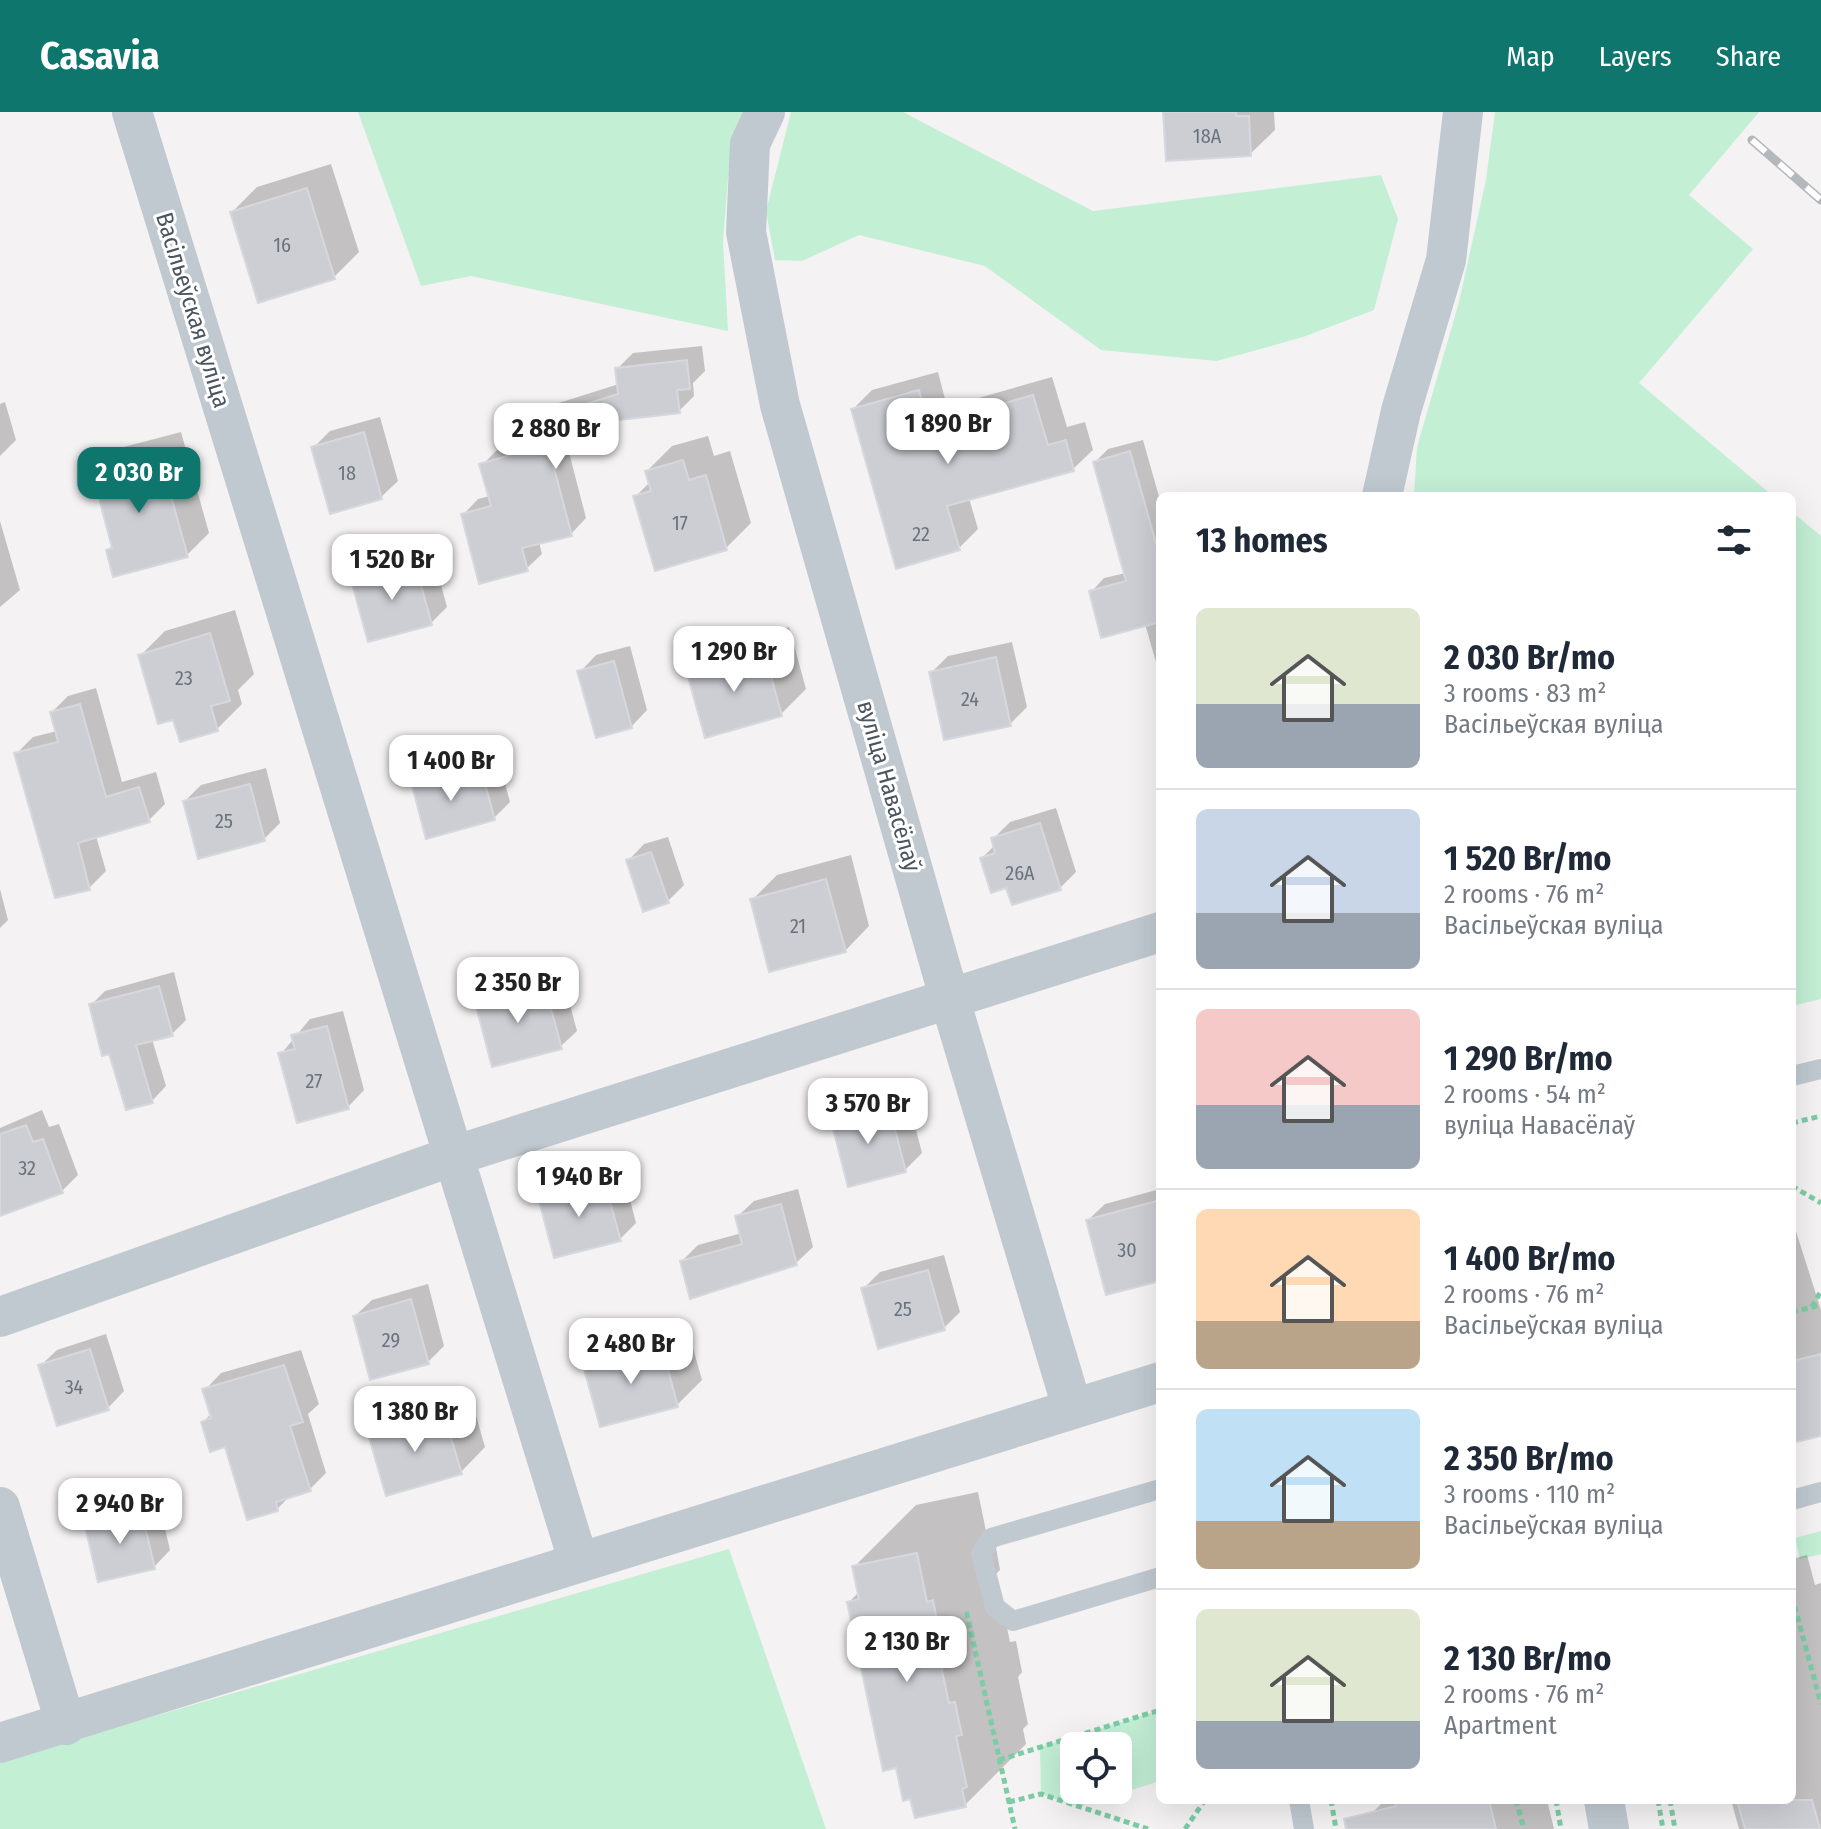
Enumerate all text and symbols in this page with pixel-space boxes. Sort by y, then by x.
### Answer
text: Casavia [40,33,160,79]
text: Map [1506,40,1555,73]
text: Layers [1599,40,1672,73]
text: Share [1716,40,1781,73]
house number: 18А [1193,124,1222,148]
street label: Васільеўская вуліца [150,209,236,411]
house number: 16 [273,233,291,257]
pin: 1 890 Br [865,398,1031,466]
pin: 2 880 Br [473,403,639,471]
text: 1 890 Br [905,408,991,439]
text: 2 880 Br [512,413,600,444]
pin: 2 030 Br [56,447,222,515]
text: 2 030 Br [95,457,183,488]
house number: 18 [338,461,356,485]
house number: 17 [672,511,688,535]
icon: filters [1712,518,1756,562]
text: 13 homes [1196,520,1328,561]
house number: 22 [912,522,930,546]
pin: 1 520 Br [309,534,475,602]
text: 1 520 Br [350,544,434,575]
pin: 1 290 Br [651,626,817,694]
text: 1 290 Br [691,636,777,667]
text: 2 030 Br/mo [1444,637,1615,678]
icon: home [1260,640,1356,736]
house number: 23 [175,666,193,690]
text: 3 rooms · 83 m² [1444,678,1606,709]
house number: 24 [961,687,979,711]
street label: вуліца Навасёлаў [851,697,927,875]
text: Васільеўская вуліца [1444,709,1663,740]
pin: 1 400 Br [368,735,534,803]
text: 1 400 Br [407,745,495,776]
house number: 25 [215,809,233,833]
text: 1 520 Br/mo [1444,838,1612,879]
icon: home [1260,841,1356,937]
house number: 26А [1005,861,1035,885]
text: 2 rooms · 76 m² [1444,879,1604,910]
text: Васільеўская вуліца [1444,910,1663,941]
house number: 21 [790,914,806,938]
pin: 2 350 Br [435,957,601,1025]
text: 2 350 Br [475,967,561,998]
text: 1 290 Br/mo [1444,1038,1613,1079]
icon: home [1260,1041,1356,1137]
house number: 27 [306,1069,322,1093]
pin: 3 570 Br [785,1078,951,1146]
text: 2 rooms · 54 m² [1444,1079,1606,1110]
text: 3 570 Br [826,1088,910,1119]
text: вуліца Навасёлаў [1444,1110,1635,1141]
pin: 1 940 Br [496,1151,662,1219]
house number: 32 [18,1156,36,1180]
text: 1 940 Br [536,1161,622,1192]
house number: 30 [1117,1238,1137,1262]
text: 1 400 Br/mo [1444,1238,1616,1279]
icon: home [1260,1241,1356,1337]
text: 2 rooms · 76 m² [1444,1279,1604,1310]
house number: 25 [894,1297,912,1321]
text: Васільеўская вуліца [1444,1310,1663,1341]
pin: 2 480 Br [548,1318,714,1386]
house number: 29 [382,1328,400,1352]
text: 2 480 Br [587,1328,675,1359]
house number: 34 [65,1375,84,1399]
pin: 1 380 Br [332,1386,498,1454]
text: 1 380 Br [372,1396,458,1427]
text: 2 350 Br/mo [1444,1438,1614,1479]
icon: home [1260,1441,1356,1537]
pin: 2 940 Br [37,1478,203,1546]
text: 3 rooms · 110 m² [1444,1479,1615,1510]
text: 2 940 Br [76,1488,164,1519]
text: Васільеўская вуліца [1444,1510,1663,1541]
pin: 2 130 Br [824,1616,990,1684]
text: 2 130 Br [865,1626,949,1657]
text: 2 130 Br/mo [1444,1638,1611,1679]
icon: home [1260,1641,1356,1737]
text: 2 rooms · 76 m² [1444,1679,1604,1710]
text: Apartment [1444,1710,1557,1741]
map controls [1060,1732,1132,1804]
button: locate [1060,1732,1132,1804]

